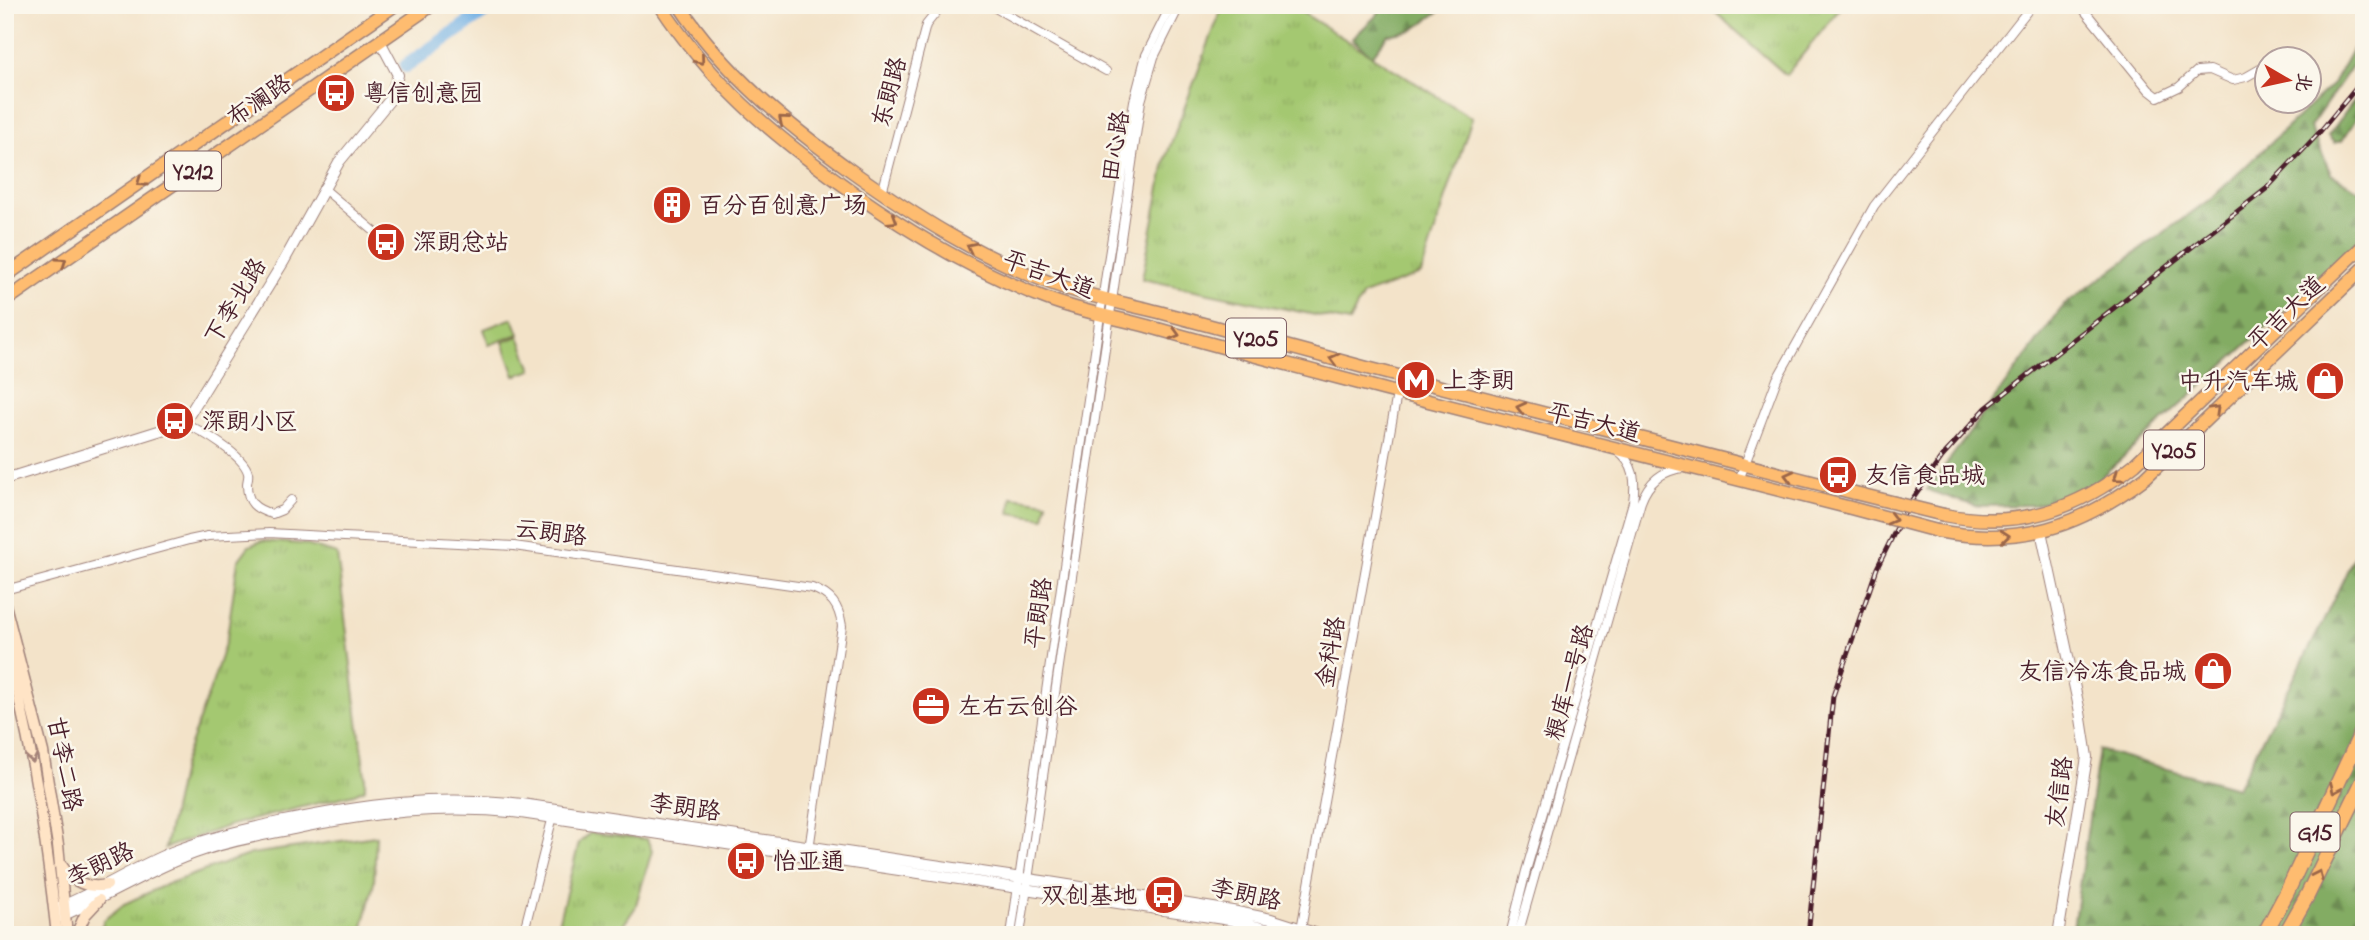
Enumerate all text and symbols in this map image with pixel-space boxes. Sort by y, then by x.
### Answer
north arrow [2254,46,2324,116]
one-way arrow [692,52,704,65]
street label: 东朗路 [865,53,918,132]
street label: 布澜路 [221,67,300,137]
text: 北 [2288,71,2317,94]
bus stop icon: 粤信创意园 [315,72,357,114]
place label: 粤信创意园 [363,78,483,113]
street label: 田心路 [1095,108,1140,185]
one-way arrow [778,115,791,128]
road number: Y212 [165,152,221,190]
one-way arrow [136,174,149,186]
building icon: 百分百创意广场 [651,184,693,226]
place label: 百分百创意广场 [699,190,867,225]
one-way arrow [886,212,899,225]
bus stop icon: 深朗总站 [365,221,407,263]
place label: 深朗总站 [413,227,509,262]
one-way arrow [966,242,978,256]
street label: 平吉大道 [997,243,1099,309]
street label: 下李北路 [197,252,277,352]
one-way arrow [54,257,67,270]
street label: 平吉大道 [2241,269,2334,361]
road number: Y205 [1226,318,1286,358]
one-way arrow [1169,326,1181,341]
one-way arrow [1328,353,1340,367]
metro station icon: 上李朗 [1395,359,1437,401]
shop icon: 中升汽车城 [2304,360,2346,402]
place label: 上李朗 [1443,365,1515,400]
place label: 中升汽车城 [2178,366,2298,401]
street label: 平吉大道 [1543,396,1644,453]
bus stop icon: 深朗小区 [154,400,196,442]
one-way arrow [1515,401,1527,416]
place label: 深朗小区 [202,406,298,441]
one-way arrow [2207,406,2220,419]
road number: Y205 [2144,431,2204,470]
bus stop icon: 友信食品城 [1817,454,1859,496]
place label: 友信食品城 [1865,460,1985,495]
one-way arrow [2113,469,2126,481]
one-way arrow [1783,470,1795,484]
one-way arrow [1886,511,1898,525]
street label: 云朗路 [513,513,589,556]
one-way arrow [2000,529,2011,544]
street label: 平朗路 [1018,575,1063,651]
street label: 金科路 [1309,614,1356,691]
street label: 粮库一号路 [1538,620,1605,745]
shop icon: 友信冷冻食品城 [2192,650,2234,692]
place label: 友信冷冻食品城 [2018,656,2186,691]
office icon: 左右云创谷 [910,685,952,727]
place label: 左右云创谷 [958,691,1078,726]
street label: 甘李二路 [36,714,89,815]
one-way arrow [24,752,39,764]
street label: 友信路 [2040,754,2083,830]
one-way arrow [2330,782,2344,794]
street label: 李朗路 [647,787,723,832]
road number: G15 [2290,812,2340,852]
street label: 李朗路 [61,835,141,898]
bus stop icon: 怡亚通 [725,840,767,882]
place label: 怡亚通 [773,846,845,881]
one-way arrow [2309,870,2323,882]
street label: 李朗路 [1207,872,1284,921]
bus stop icon: 双创基地 [1143,874,1185,916]
place label: 双创基地 [1041,880,1137,915]

